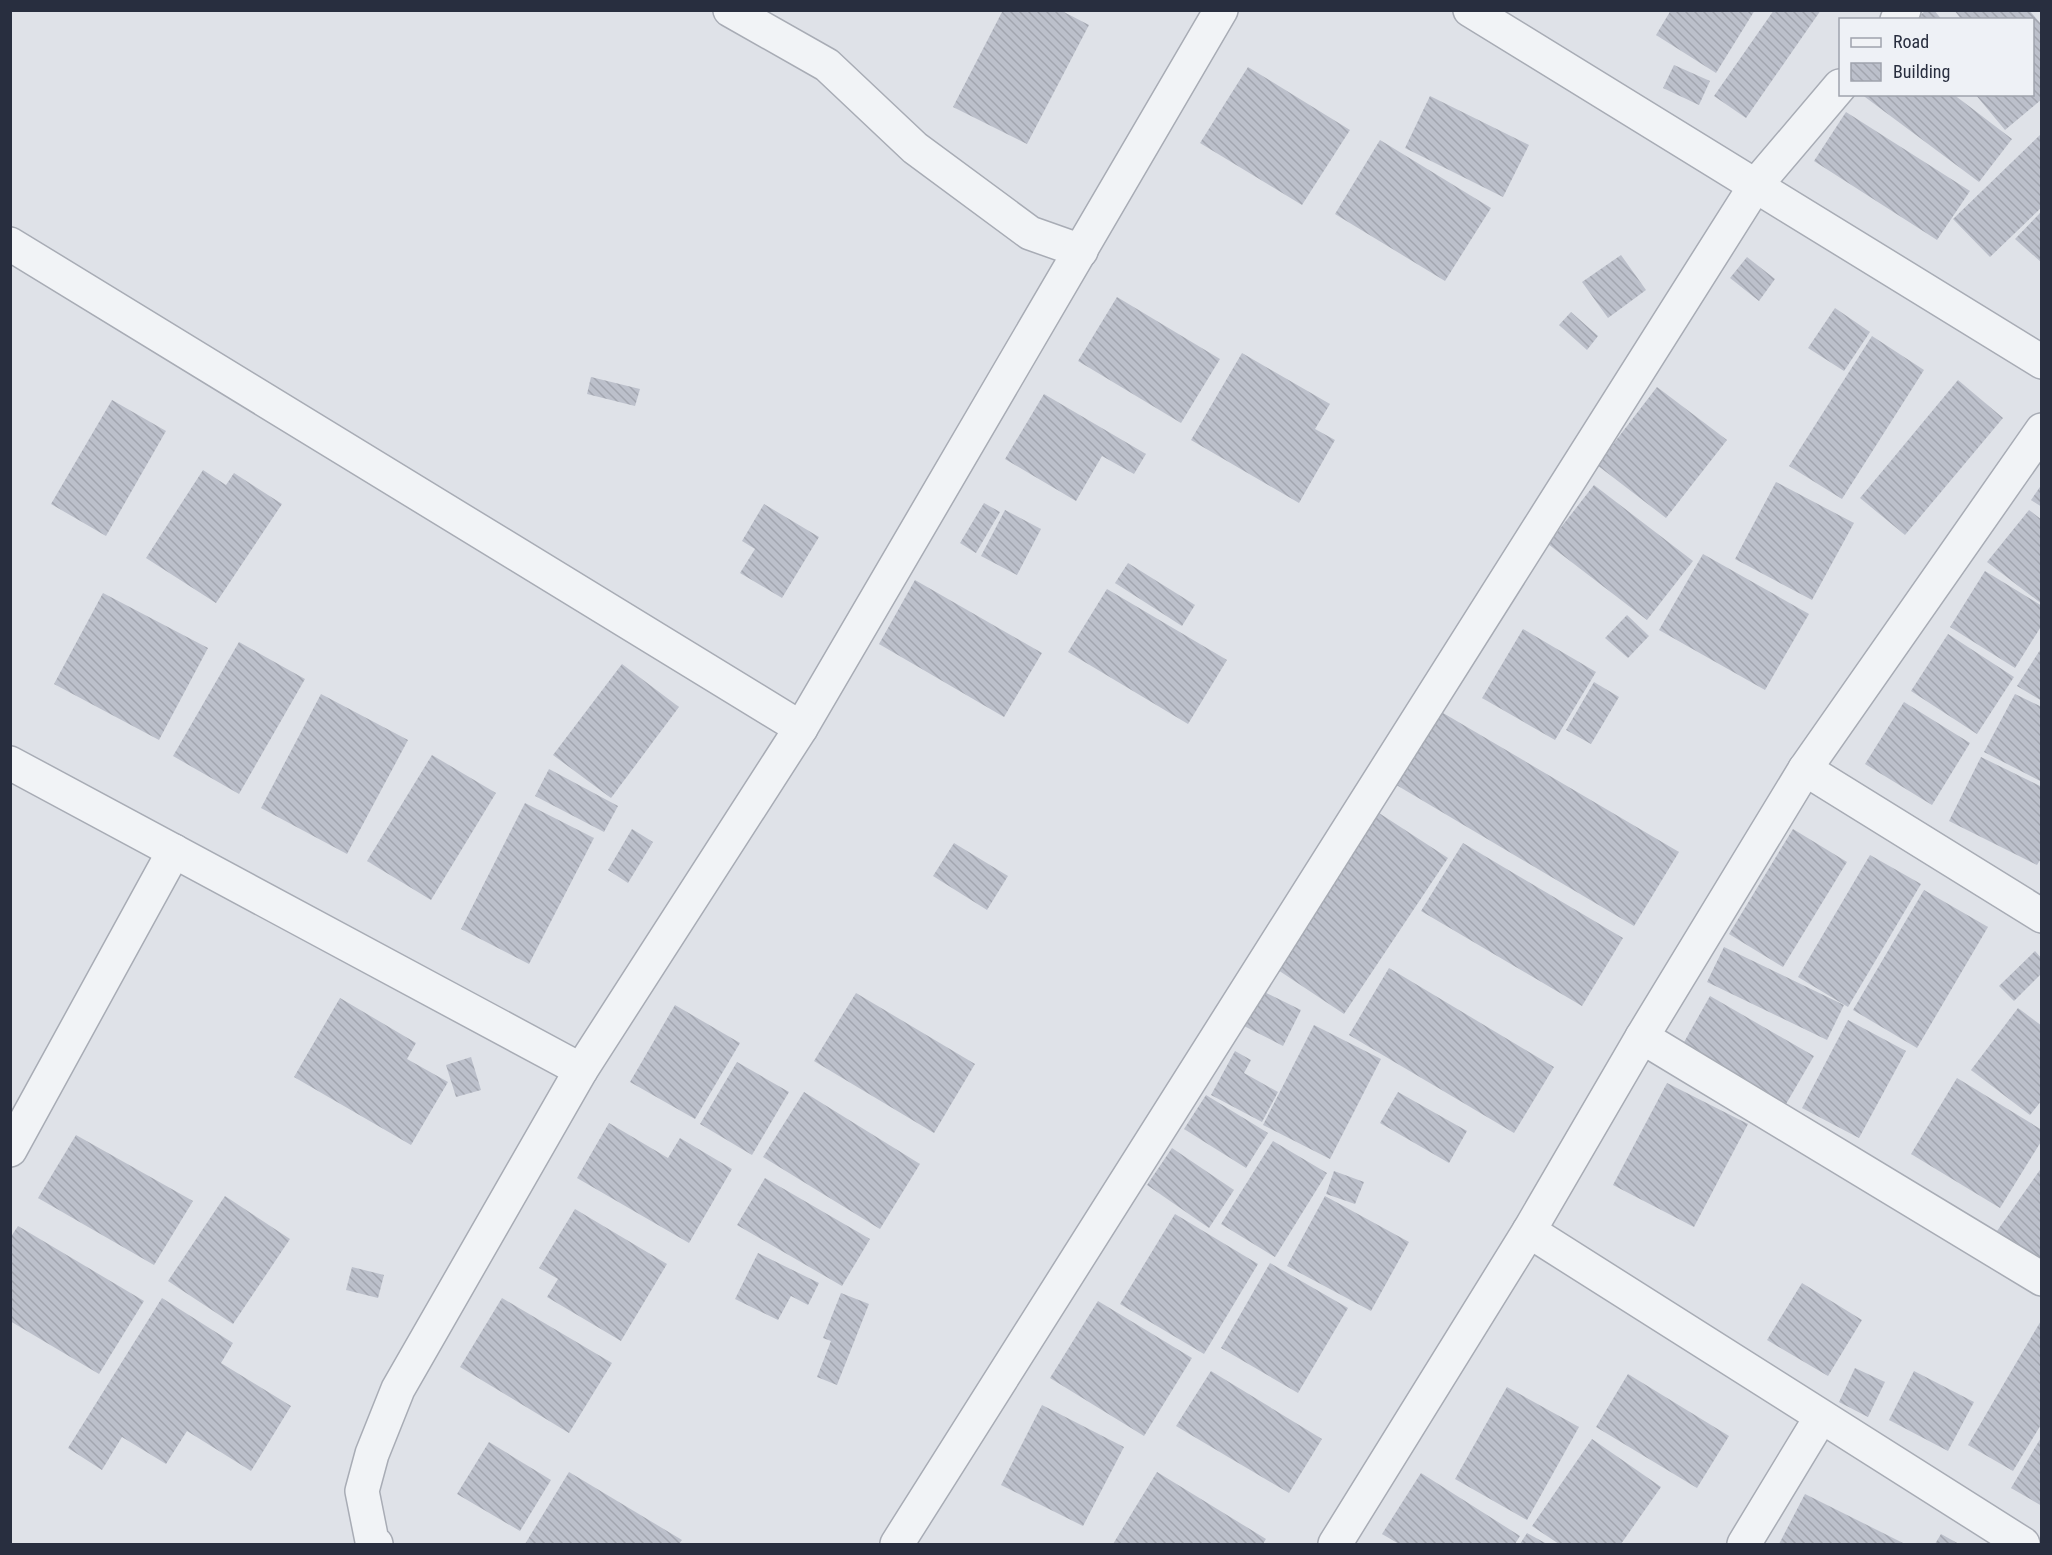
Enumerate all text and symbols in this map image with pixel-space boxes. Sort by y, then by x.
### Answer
legend [1839,18,2034,96]
text: Road [1893,31,1929,52]
text: Building [1893,61,1950,82]

